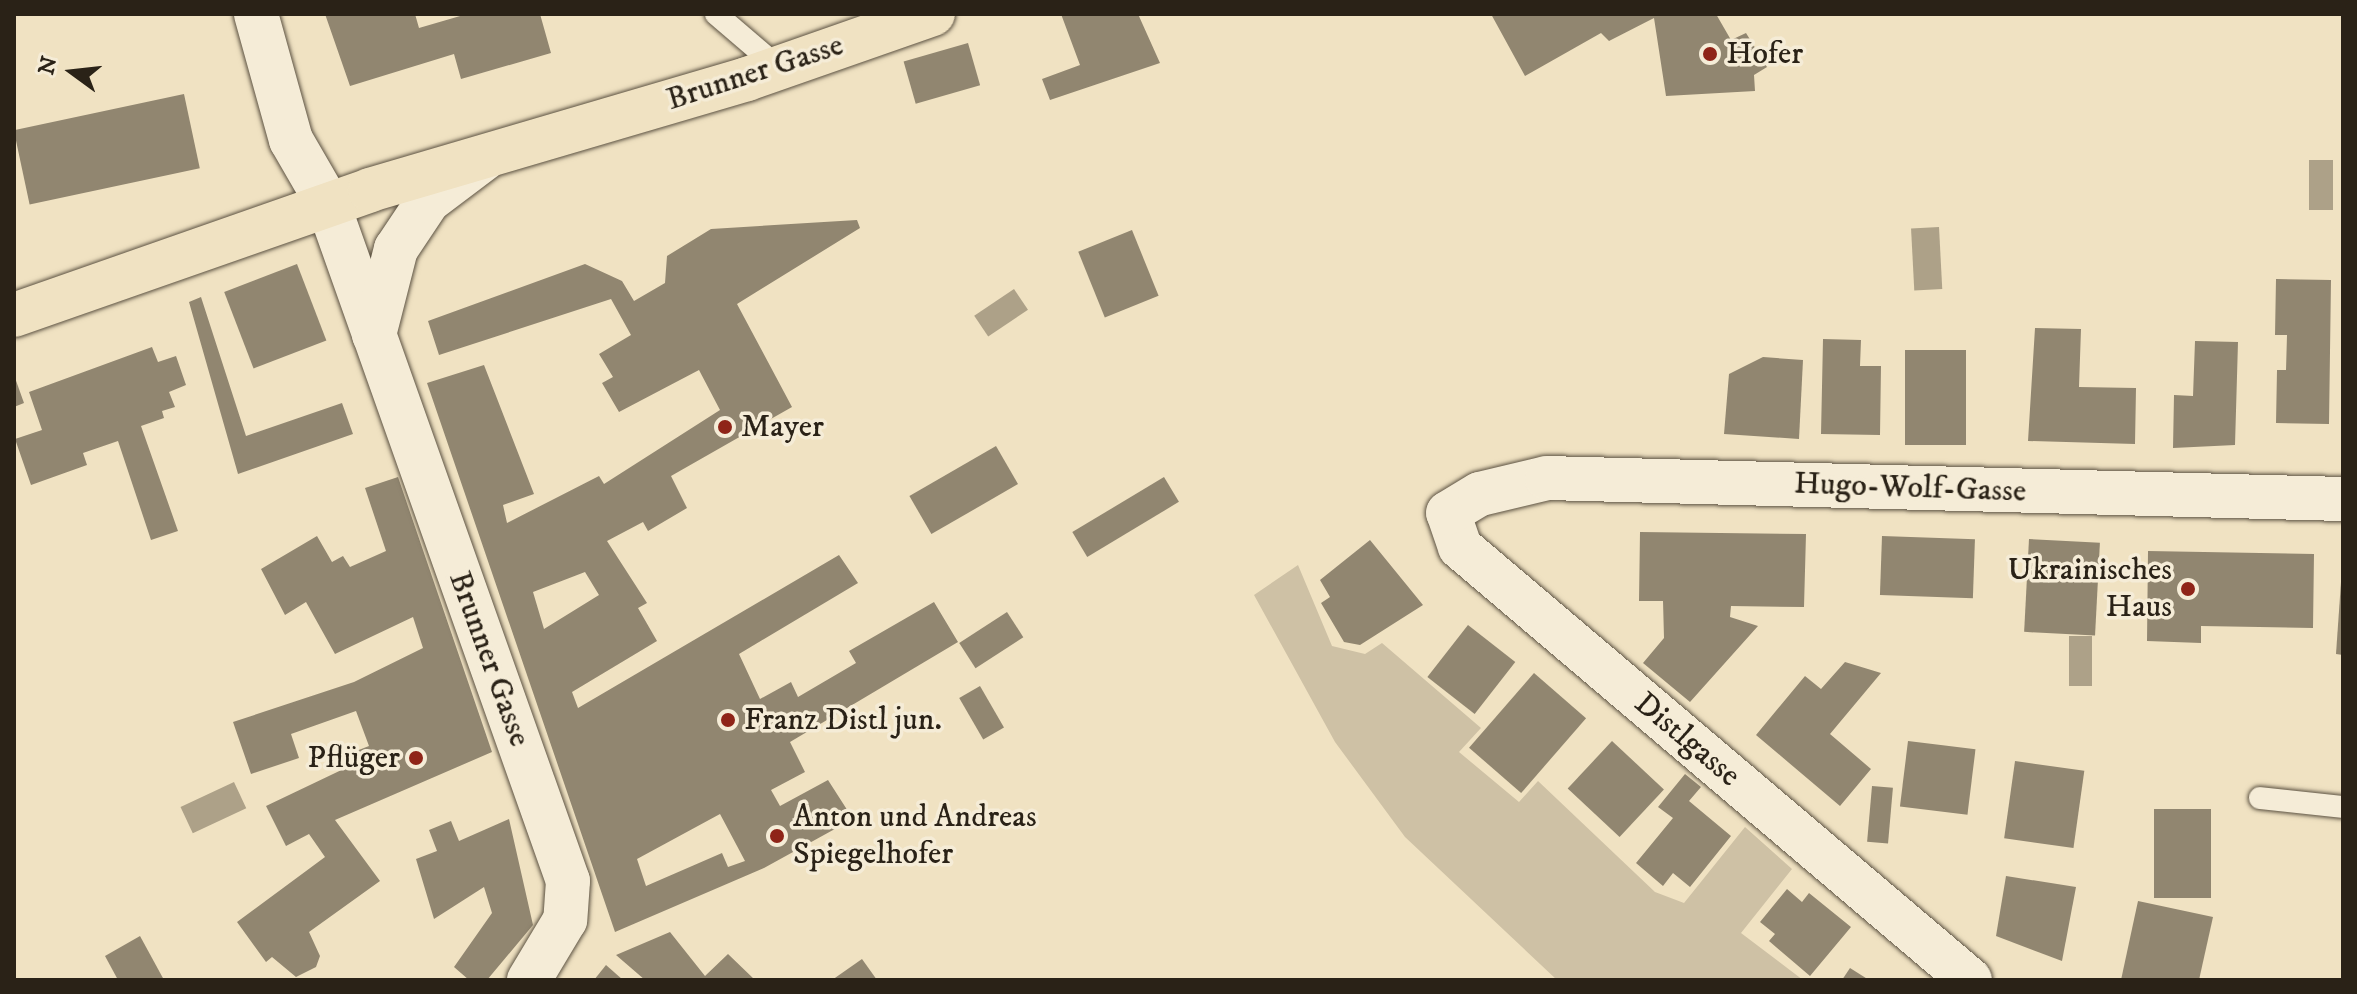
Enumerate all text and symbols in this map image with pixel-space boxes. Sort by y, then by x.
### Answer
street label: Brunner Gasse [662,26,848,120]
north arrow [32,32,112,112]
place label: Hofer [1726,35,1803,73]
marker: Hofer [1701,45,1719,63]
text: N [33,53,64,78]
place label: Mayer [741,408,824,446]
marker: Mayer [716,418,734,436]
street label: Hugo-Wolf-Gasse [1793,465,2027,511]
place label: Ukrainisches Haus [2008,552,2172,627]
street label: Brunner Gasse [440,566,538,752]
marker: Ukrainisches Haus [2179,580,2197,598]
street label: Distlgasse [1626,685,1748,795]
place label: Franz Distl jun. [744,701,942,739]
marker: Franz Distl jun. [719,711,737,729]
place label: Pflüger [307,739,400,777]
marker: Pflüger [407,749,425,767]
place label: Anton und Andreas Spiegelhofer [793,799,1037,874]
marker: Anton und Andreas Spiegelhofer [768,827,786,845]

